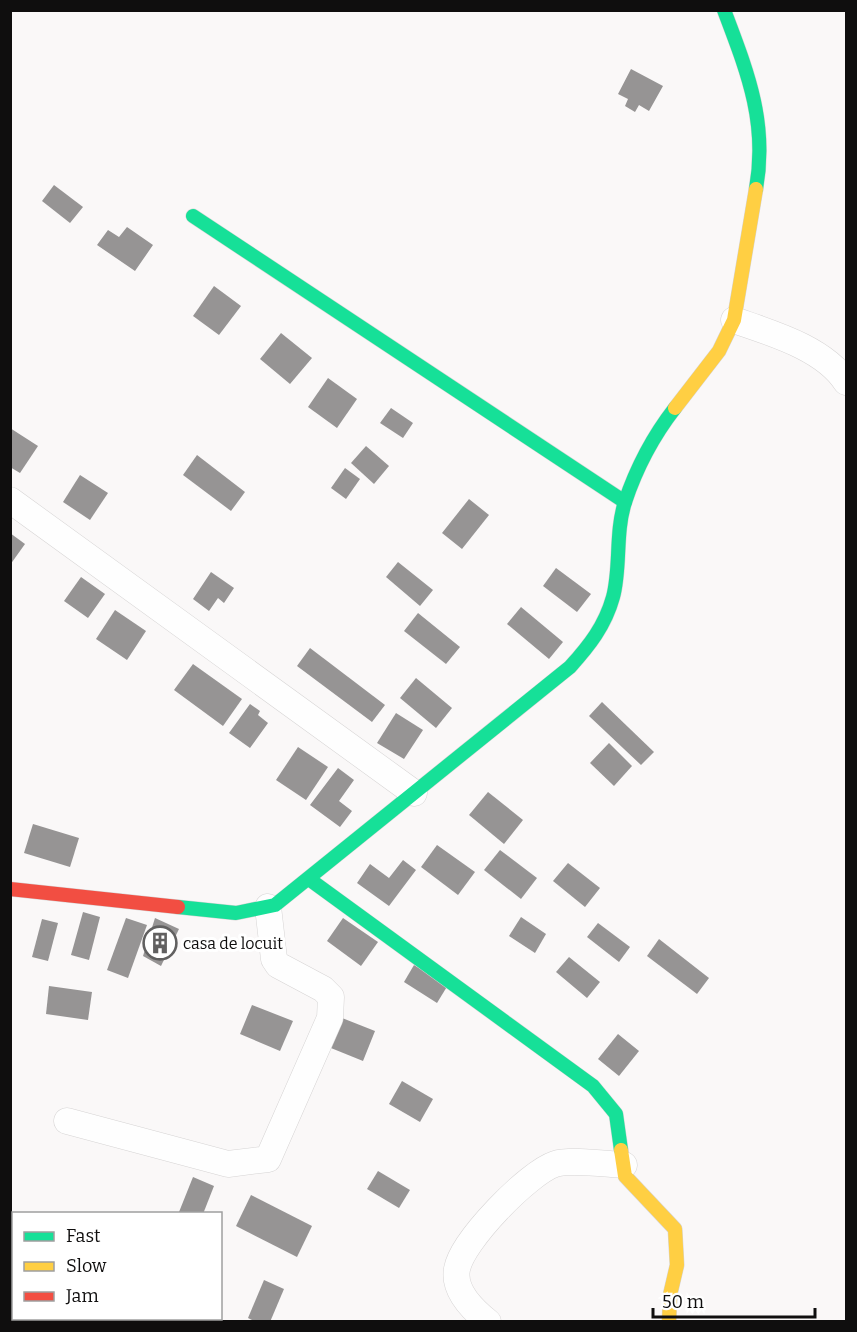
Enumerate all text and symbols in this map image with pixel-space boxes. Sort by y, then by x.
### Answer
building icon: casa de locuit [142,925,178,961]
place label: casa de locuit [183,934,283,953]
legend [12,1212,222,1320]
text: Fast [66,1225,101,1247]
text: Slow [66,1255,107,1277]
scale bar [653,1281,815,1319]
text: Jam [65,1285,99,1307]
text: 50 m [662,1291,704,1313]

